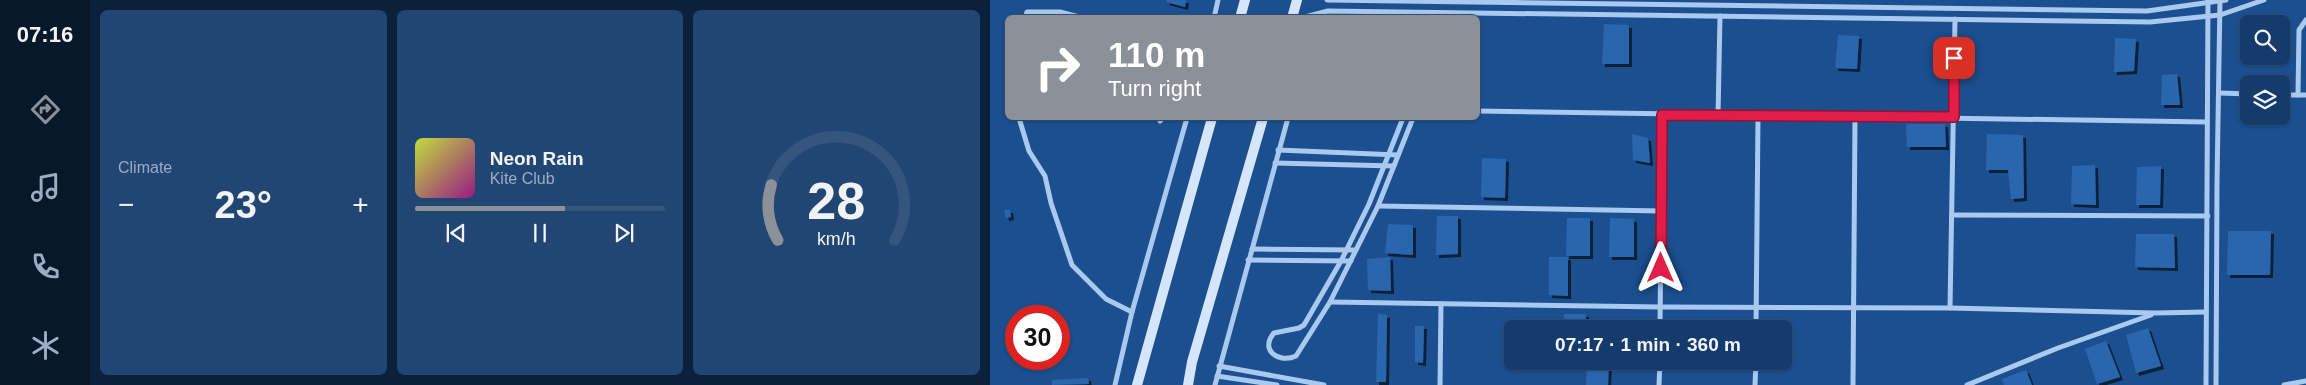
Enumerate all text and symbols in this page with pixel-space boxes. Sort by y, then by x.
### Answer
map controls [2240,15,2290,125]
button: search [2240,15,2290,65]
text: 07:16 [17,22,73,47]
icon: right [1025,35,1090,100]
text: 110 m [1108,35,1205,74]
pin [1933,37,1975,79]
icon: arrive [1940,44,1968,72]
button: layers [2240,75,2290,125]
text: Turn right [1108,76,1201,101]
icon: directions [28,92,63,127]
text: Neon Rain [490,148,584,169]
text: Climate [118,159,172,176]
icon: music [28,170,63,205]
text: Kite Club [490,170,555,187]
text: 28 [808,172,866,230]
text: 23° [215,184,272,226]
text: − [118,189,134,220]
text: + [352,189,369,220]
icon: previous [442,219,470,247]
icon: pause [526,219,554,247]
icon: next [610,219,638,247]
text: km/h [817,229,856,249]
position arrow [1634,241,1686,293]
icon: phone [28,249,63,284]
speed limit sign: 30 [1005,305,1070,370]
icon: climate [28,328,63,363]
text: 07:17 · 1 min · 360 m [1555,334,1741,355]

